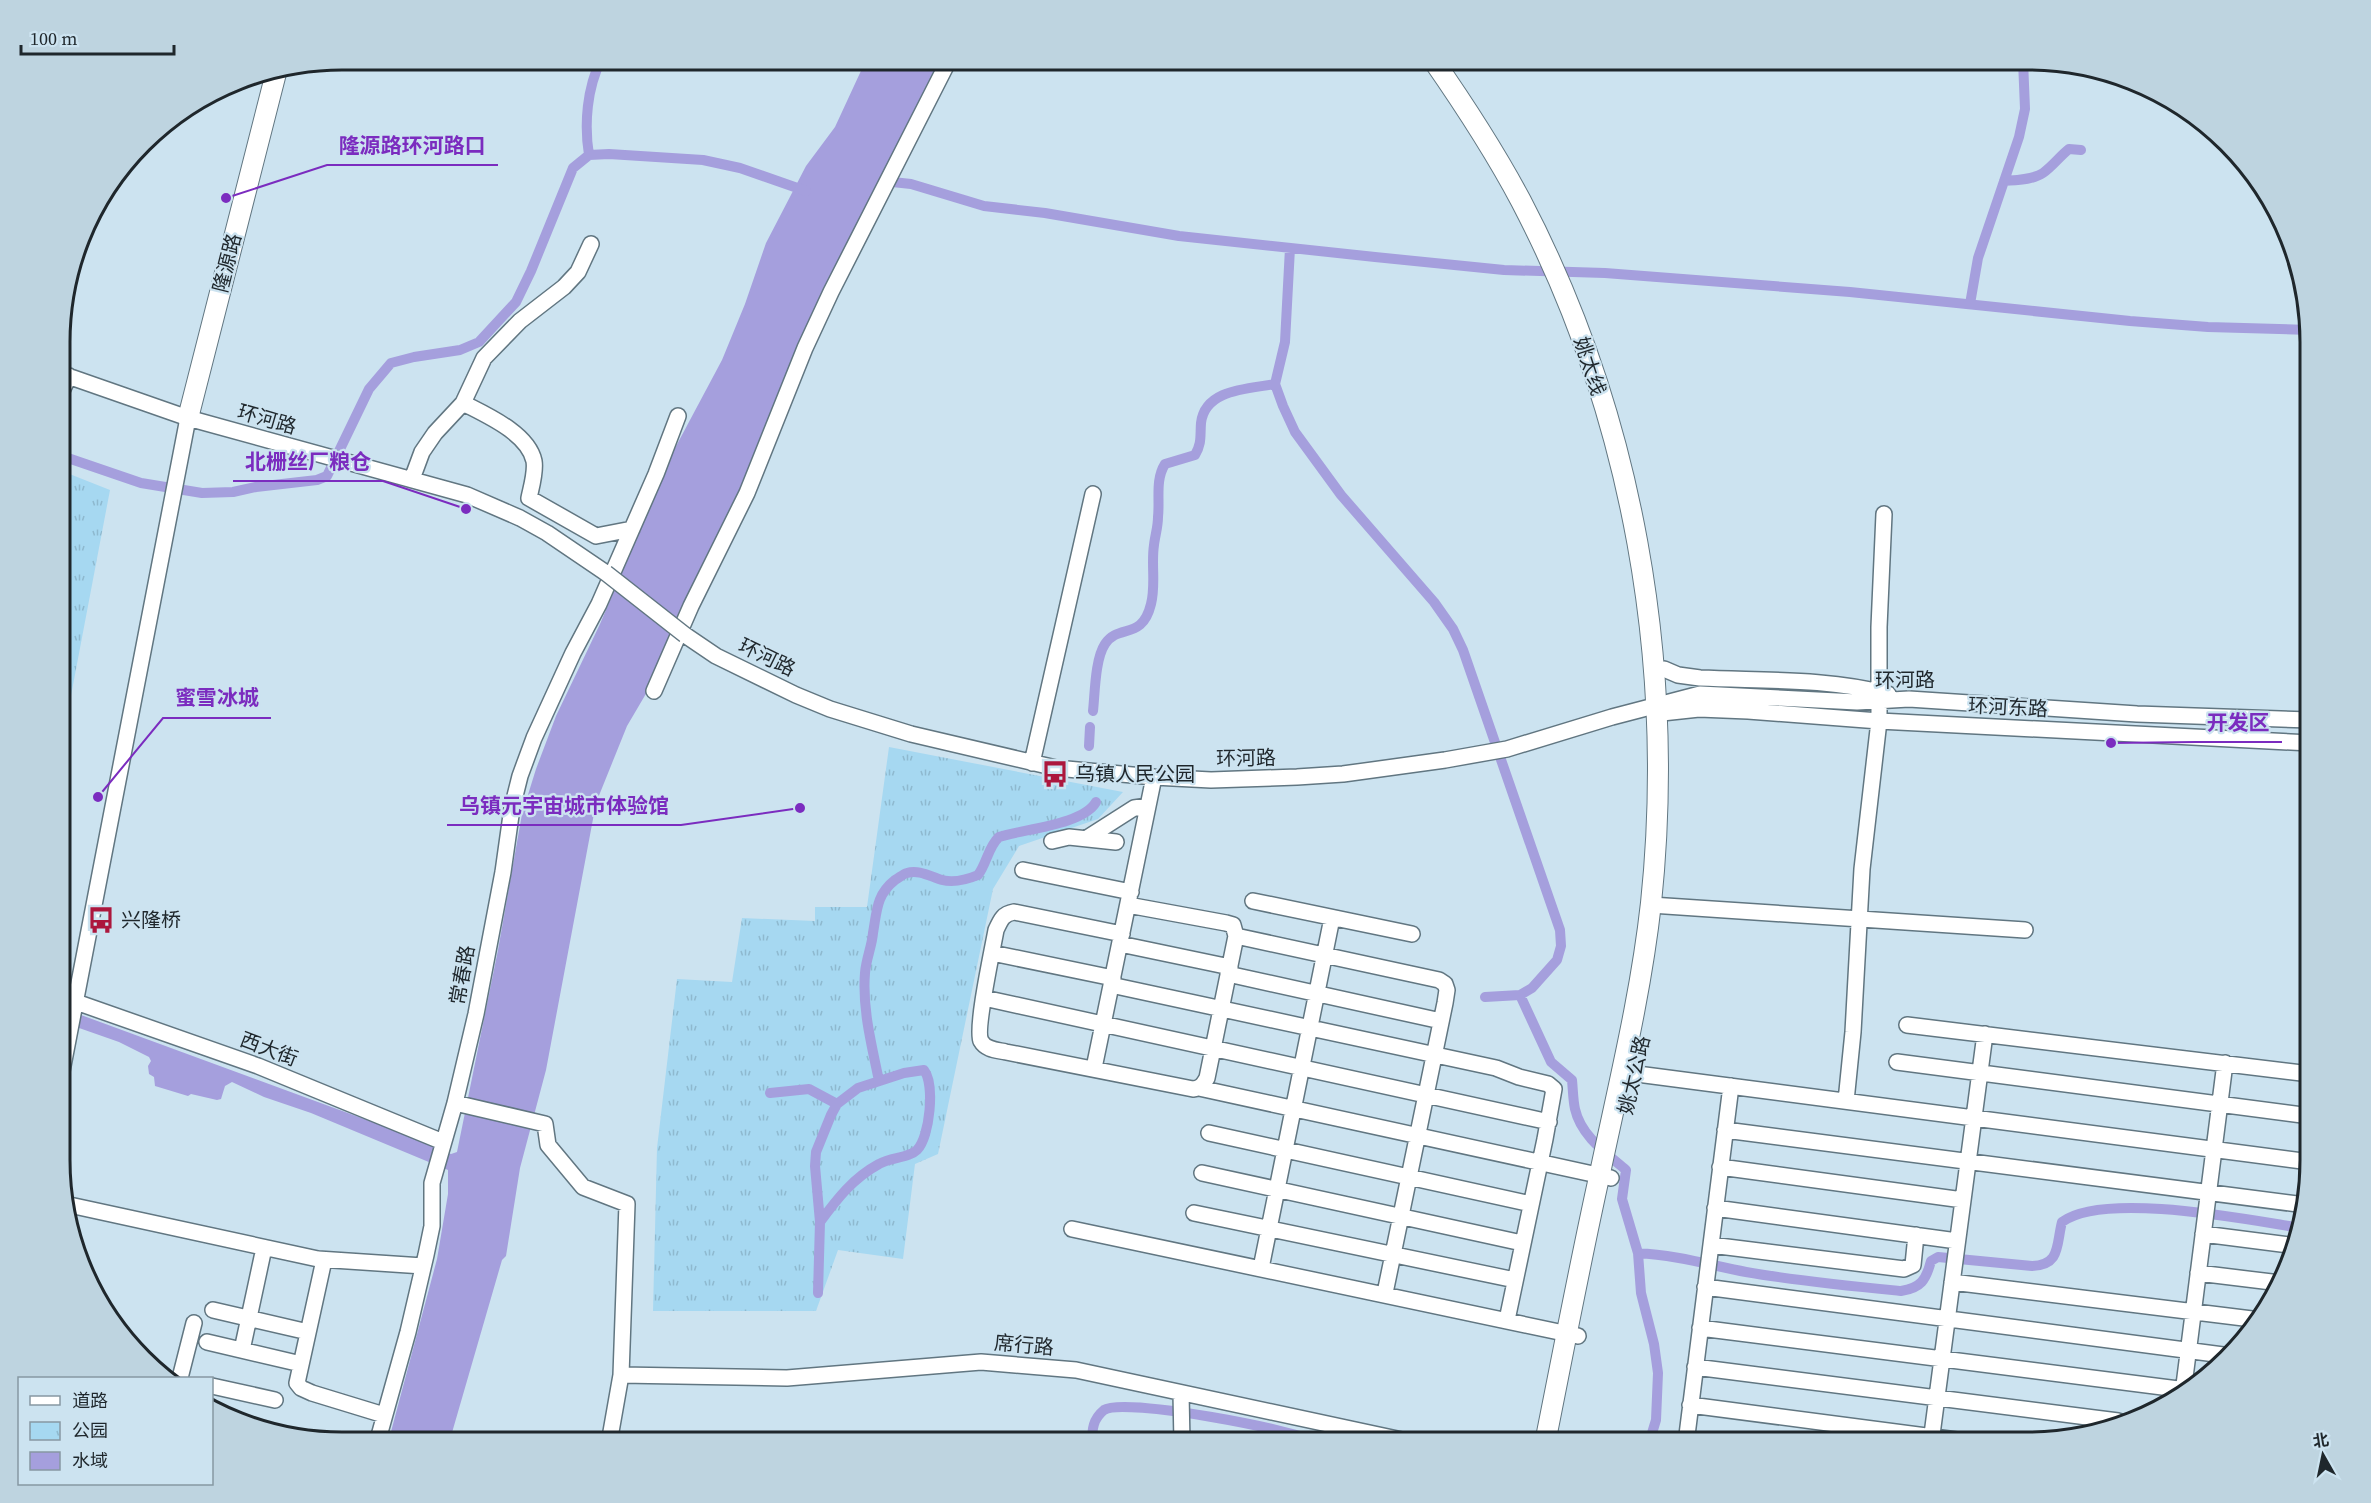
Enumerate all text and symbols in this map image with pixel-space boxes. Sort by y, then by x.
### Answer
scale bar [21,18,174,56]
text: 100 m [30,26,77,51]
callout: 隆源路环河路口 [327,126,498,165]
text: 隆源路环河路口 [339,131,486,160]
street label: 隆源路 [206,231,248,295]
street label: 姚太线 [1567,333,1613,399]
street label: 环河路 [234,397,300,441]
callout: 北栅丝厂粮仓 [233,442,383,481]
text: 北栅丝厂粮仓 [245,447,371,476]
street label: 环河路 [734,631,800,683]
street label: 环河路 [1875,666,1935,694]
callout: 蜜雪冰城 [163,679,271,718]
text: 蜜雪冰城 [175,683,259,712]
street label: 环河东路 [1967,691,2049,723]
callout: 开发区 [2195,703,2282,742]
text: 开发区 [2207,708,2270,737]
street label: 环河路 [1216,743,1276,773]
bus stop icon: 乌镇人民公园 [1040,759,1070,789]
place label: 乌镇人民公园 [1075,760,1195,788]
callout: 乌镇元宇宙城市体验馆 [447,786,681,825]
text: 乌镇元宇宙城市体验馆 [459,791,669,820]
bus stop icon: 兴隆桥 [86,905,116,935]
place label: 兴隆桥 [121,906,181,934]
street label: 常春路 [443,943,481,1007]
street label: 西大街 [236,1025,302,1073]
street label: 姚太公路 [1611,1033,1657,1117]
street label: 席行路 [993,1328,1055,1362]
legend [18,1377,213,1485]
text: 道路 [72,1388,108,1413]
text: 公园 [72,1418,108,1443]
north arrow [2293,1425,2353,1485]
text: 北 [2311,1428,2330,1452]
text: 水域 [72,1448,108,1473]

